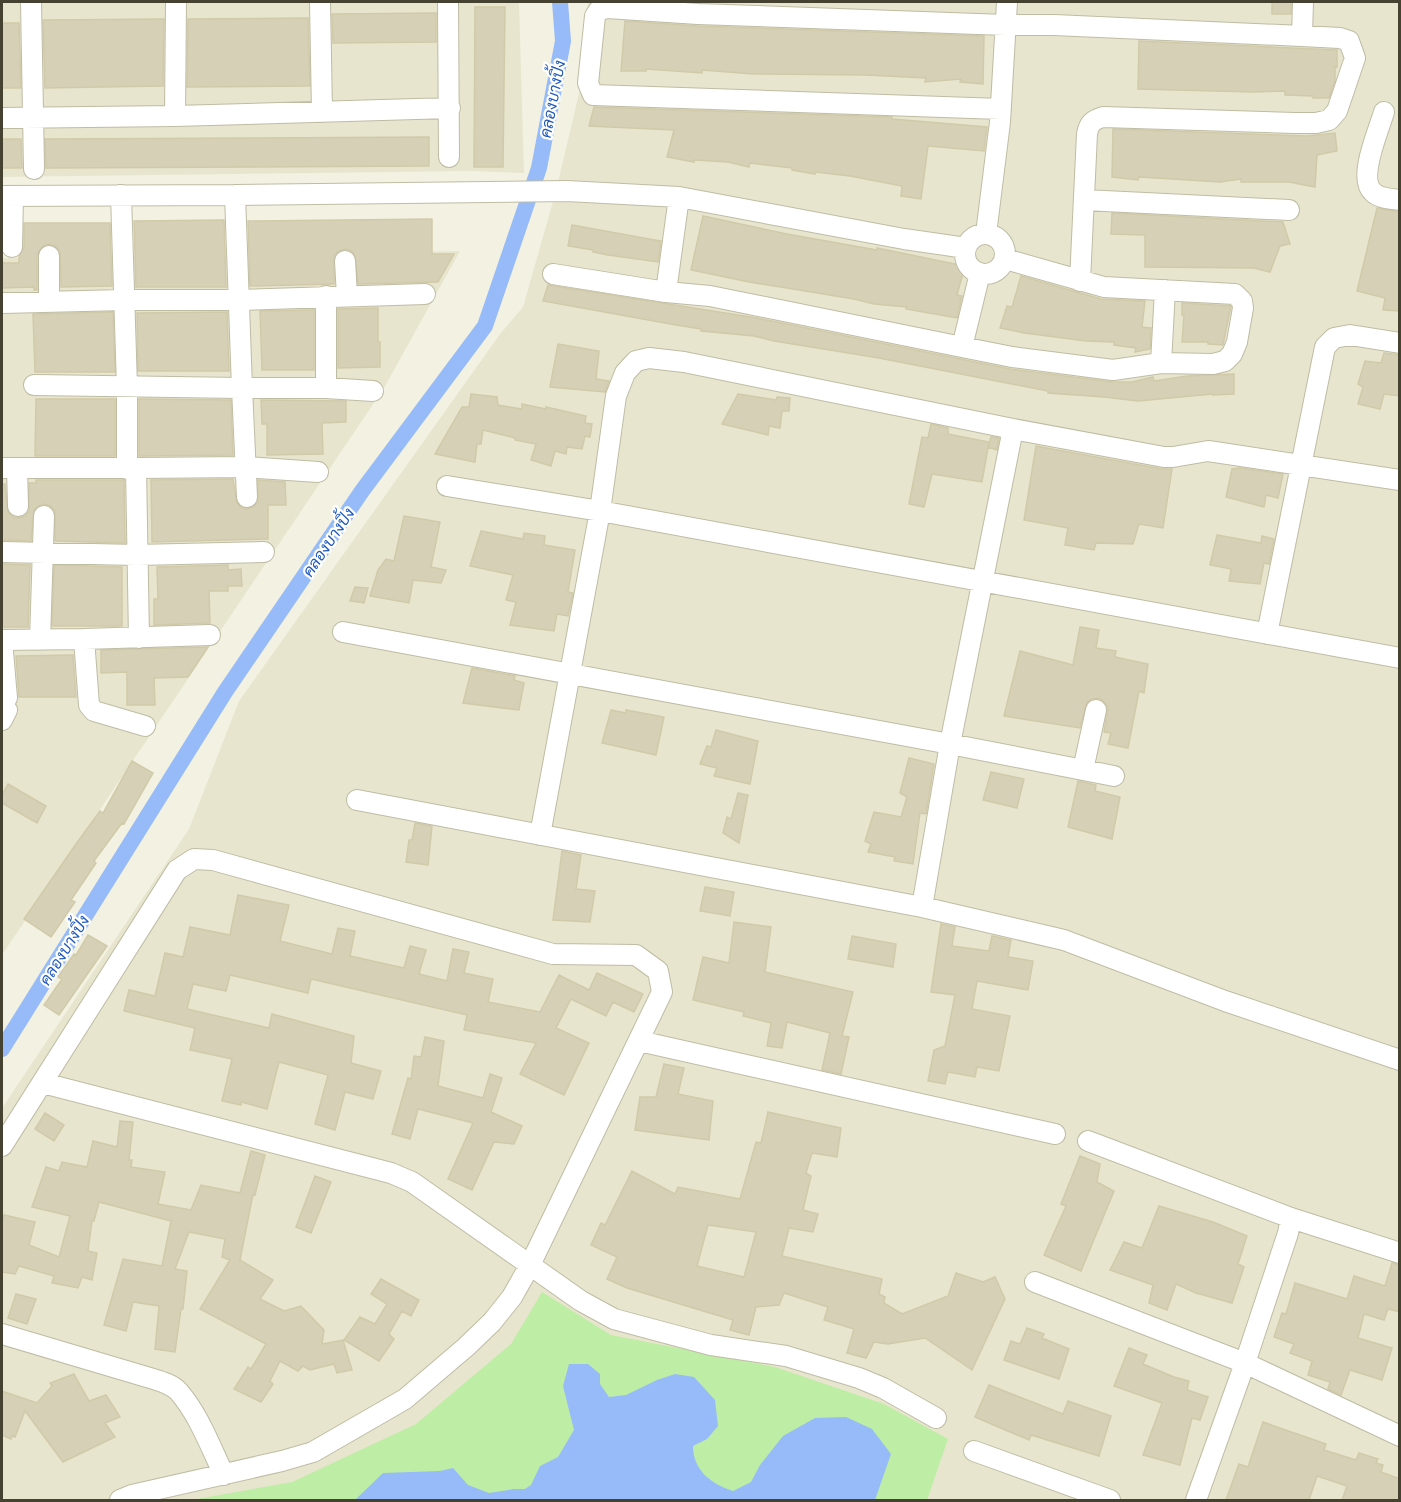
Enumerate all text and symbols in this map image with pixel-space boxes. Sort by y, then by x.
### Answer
water label: คลองบางปิ้ง [531,58,569,140]
water label: คลองบางปิ้ง [295,502,358,580]
water label: คลองบางปิ้ง [32,910,93,989]

